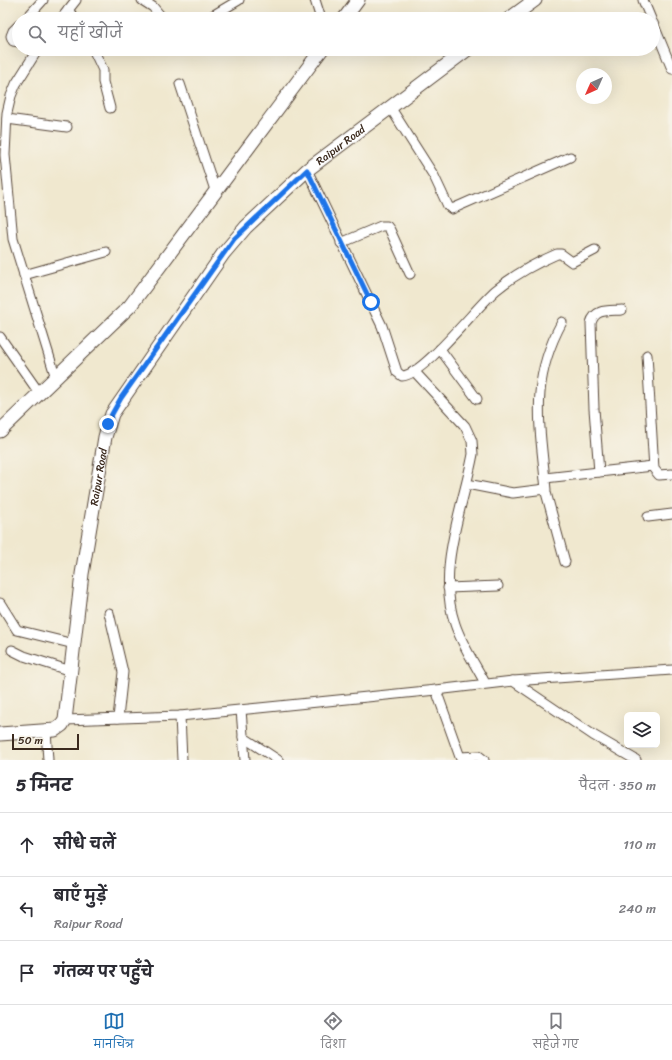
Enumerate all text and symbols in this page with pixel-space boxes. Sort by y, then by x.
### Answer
search box [12,12,660,56]
text: यहाँ खोजें [58,20,123,46]
icon: search [26,23,48,45]
north arrow [576,68,612,104]
street label: Raipur Road [312,119,370,170]
route start [362,293,380,311]
route end [99,415,117,433]
street label: Raipur Road [84,446,113,507]
map controls [624,712,660,748]
button: layers [624,712,660,748]
text: 50 m [18,731,43,750]
scale bar [12,732,79,751]
text: 5 मिनट [16,770,72,800]
text: पैदल · 350 m [579,774,656,797]
text: सीधे चलें [54,831,115,857]
text: 110 m [623,833,656,856]
icon: ahead [16,834,38,856]
text: बाएँ मुड़ें [54,883,107,909]
text: 240 m [619,897,656,920]
icon: left [16,898,38,920]
text: Raipur Road [54,912,122,935]
text: गंतव्य पर पहुँचे [54,959,153,985]
icon: arrive [16,962,38,984]
tab: मानचित्र [93,1010,134,1056]
tab: दिशा [321,1010,346,1056]
tab: सहेजे गए [533,1010,579,1056]

